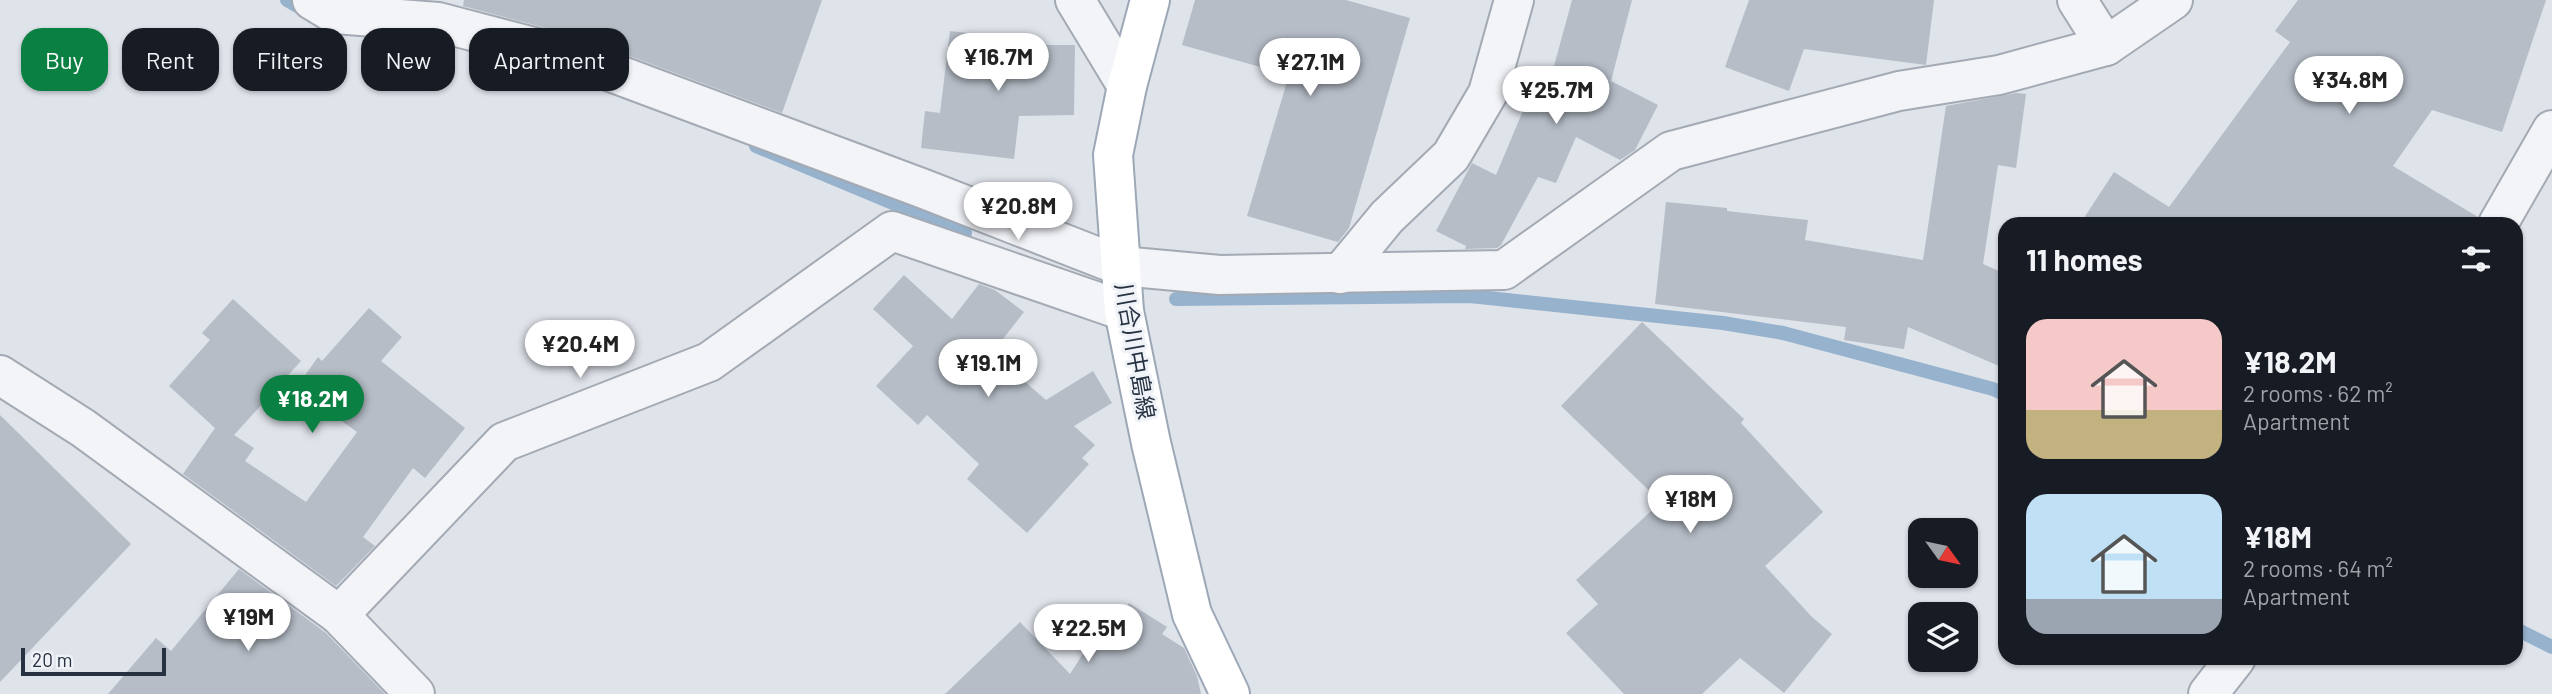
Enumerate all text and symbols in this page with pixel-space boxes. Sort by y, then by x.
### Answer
chip: Buy [21,28,108,91]
chip: Rent [122,28,219,91]
chip: Filters [233,28,347,91]
chip: New [361,28,455,91]
chip: Apartment [469,28,629,91]
pin: ¥16.7M [941,34,1055,93]
pin: ¥27.1M [1253,38,1367,98]
text: ¥16.7M [963,42,1033,70]
text: ¥27.1M [1275,47,1345,75]
pin: ¥34.8M [2292,57,2406,116]
text: ¥34.8M [2310,65,2388,93]
pin: ¥25.7M [1499,66,1613,126]
text: ¥25.7M [1518,75,1594,103]
pin: ¥20.8M [961,182,1075,242]
text: ¥20.8M [980,191,1056,219]
icon: filters [2457,240,2495,278]
text: 11 homes [2026,241,2143,277]
street label: 川合川中島線 [1110,280,1162,421]
pin: ¥20.4M [523,320,637,380]
text: ¥20.4M [541,329,619,357]
pin: ¥19.1M [931,340,1045,399]
text: ¥18.2M [2243,343,2337,379]
icon: home [2082,347,2166,431]
text: ¥19.1M [955,348,1021,376]
pin: ¥18.2M [255,376,369,435]
text: 2 rooms · 62 m² [2243,379,2393,407]
text: ¥18.2M [276,384,348,412]
text: Apartment [2243,407,2350,435]
pin: ¥18M [1649,476,1731,535]
text: ¥18M [1664,484,1716,512]
north arrow [1908,518,1978,588]
map controls [1908,518,1978,672]
text: ¥18M [2243,518,2312,554]
icon: home [2082,522,2166,606]
text: 2 rooms · 64 m² [2243,554,2393,582]
text: Apartment [2243,582,2350,610]
pin: ¥19M [207,594,289,653]
text: ¥19M [222,602,274,630]
button: layers [1908,602,1978,672]
pin: ¥22.5M [1031,604,1145,664]
text: ¥22.5M [1050,613,1126,641]
scale bar [21,645,166,677]
text: 20 m [32,648,72,671]

